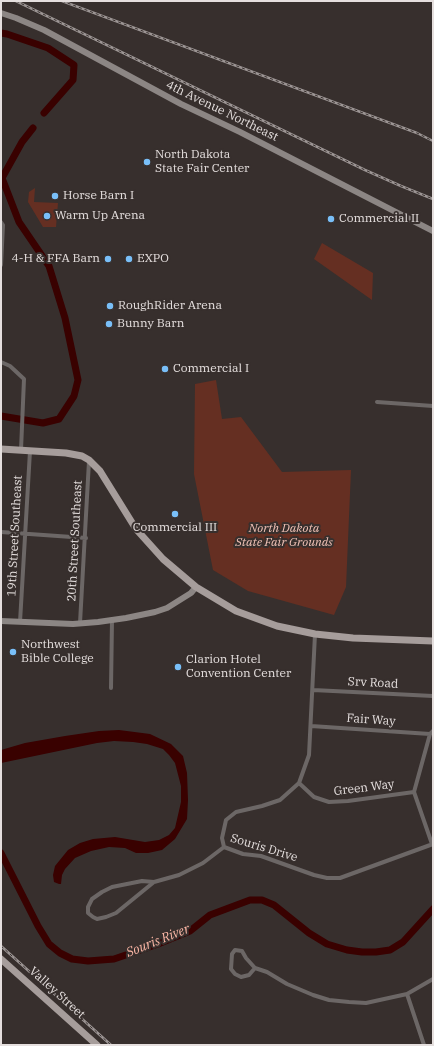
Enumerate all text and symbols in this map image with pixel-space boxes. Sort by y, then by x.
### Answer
street label: 4th Avenue Northeast [164,78,280,144]
place label: North Dakota State Fair Center [155,148,249,176]
marker: North Dakota State Fair Center [142,157,152,167]
place label: Horse Barn I [63,189,134,203]
marker: Horse Barn I [50,191,60,201]
place label: Warm Up Arena [55,209,145,223]
marker: Warm Up Arena [42,211,52,221]
place label: Commercial II [339,212,419,226]
marker: Commercial II [326,214,336,224]
place label: 4-H & FFA Barn [12,252,100,266]
place label: EXPO [137,252,169,266]
marker: 4-H & FFA Barn [103,254,113,264]
marker: EXPO [124,254,134,264]
place label: RoughRider Arena [118,299,222,313]
marker: RoughRider Arena [105,301,115,311]
place label: Bunny Barn [117,317,184,331]
marker: Bunny Barn [104,319,114,329]
place label: Commercial I [173,362,249,376]
marker: Commercial I [160,364,170,374]
street label: 19th Street Southeast [5,475,25,597]
street label: 20th Street Southeast [65,480,85,602]
marker: Commercial III [170,509,180,519]
place label: Commercial III [133,521,217,535]
park label: North Dakota State Fair Grounds [235,522,333,550]
place label: Northwest Bible College [21,638,94,666]
marker: Northwest Bible College [8,647,18,657]
place label: Clarion Hotel Convention Center [186,653,291,681]
marker: Clarion Hotel Convention Center [173,662,183,672]
street label: Srv Road [347,674,399,692]
street label: Fair Way [346,711,396,729]
street label: Green Way [333,777,395,799]
street label: Souris Drive [229,831,299,865]
water label: Souris River [124,921,192,961]
street label: Valley Street [26,964,88,1022]

